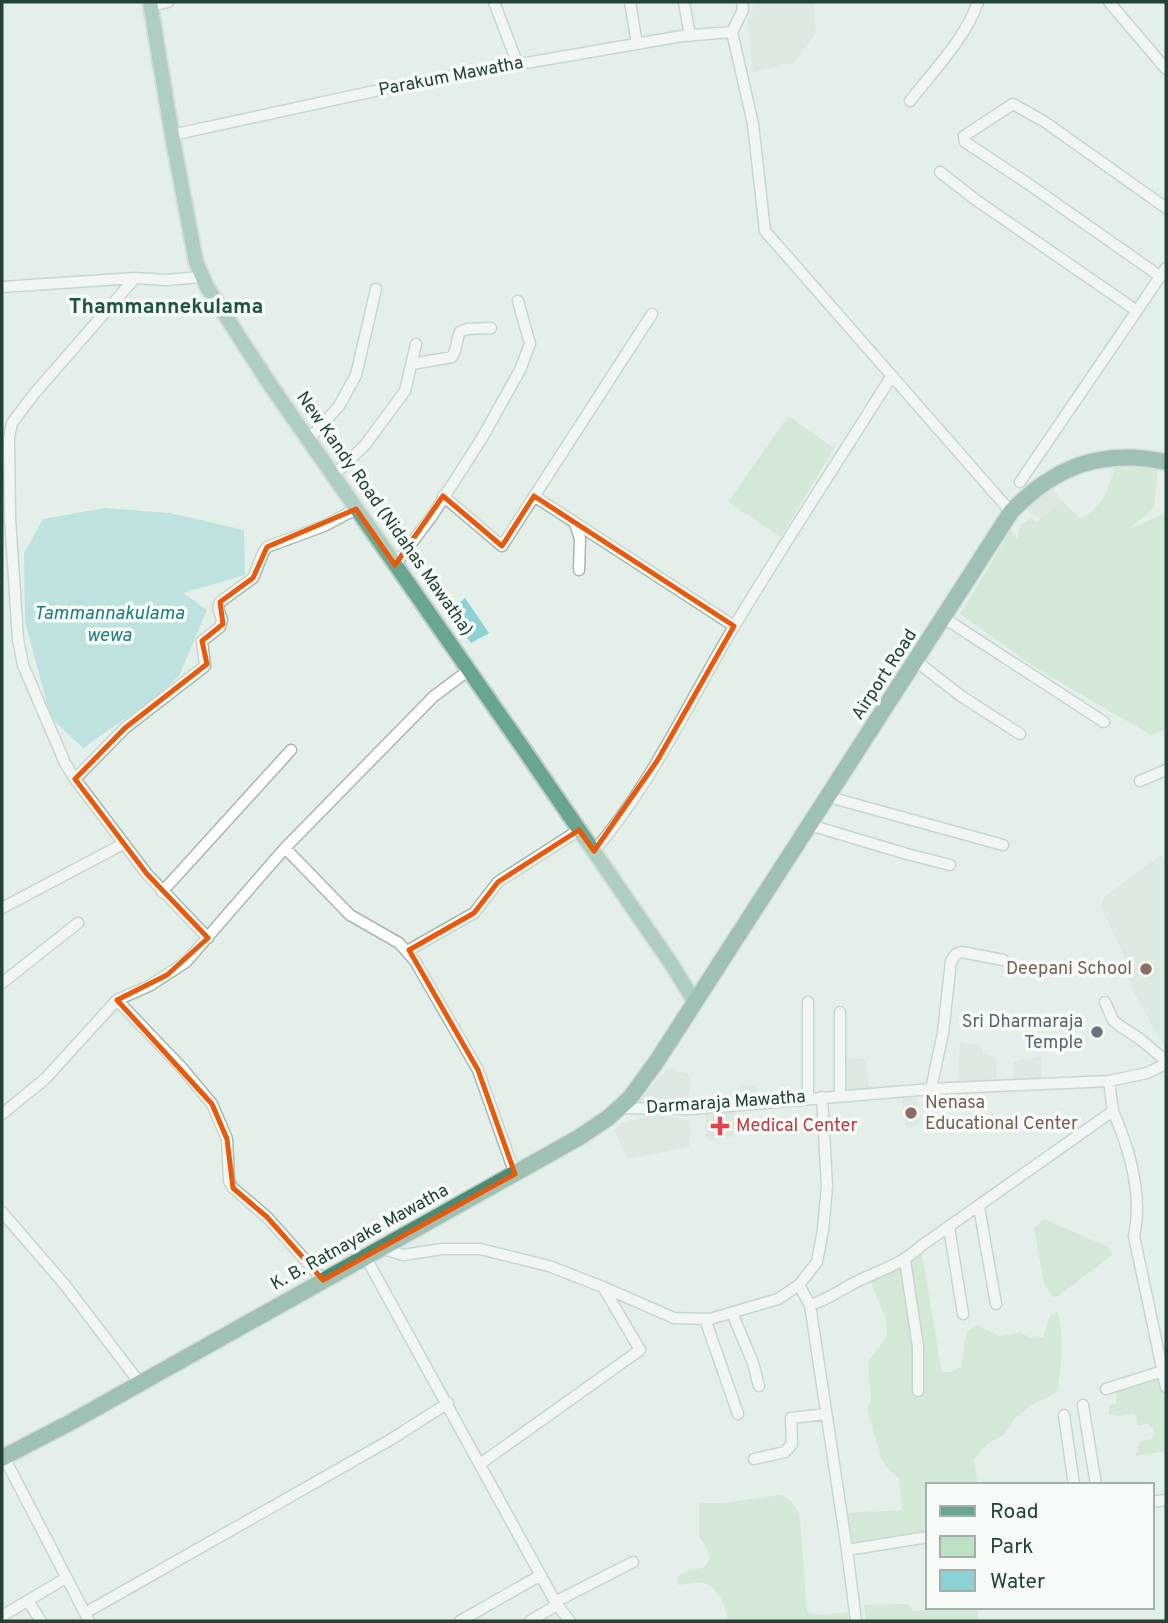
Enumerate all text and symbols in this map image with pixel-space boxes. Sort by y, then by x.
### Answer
street label: Parakum Mawatha [377,52,525,102]
district label: Thammannekulama [69,294,263,321]
street label: New Kandy Road (Nidahas Mawatha) [290,387,478,641]
water label: Tammannakulama wewa [34,602,184,648]
street label: Airport Road [847,625,923,725]
place label: Deepani School [1006,958,1132,981]
marker: Deepani School [1138,961,1154,977]
place label: Sri Dharmaraja Temple [962,1011,1083,1055]
marker: Sri Dharmaraja Temple [1089,1024,1105,1040]
street label: Darmaraja Mawatha [646,1086,806,1120]
place label: Nenasa Educational Center [925,1092,1078,1136]
marker: Nenasa Educational Center [903,1105,919,1121]
place label: Medical Center [736,1115,857,1138]
marker: Medical Center [710,1116,730,1136]
street label: K. B. Ratnayake Mawatha [267,1180,453,1296]
legend [926,1483,1154,1609]
text: Road [990,1499,1039,1526]
text: Park [990,1534,1033,1561]
text: Water [990,1569,1045,1596]

